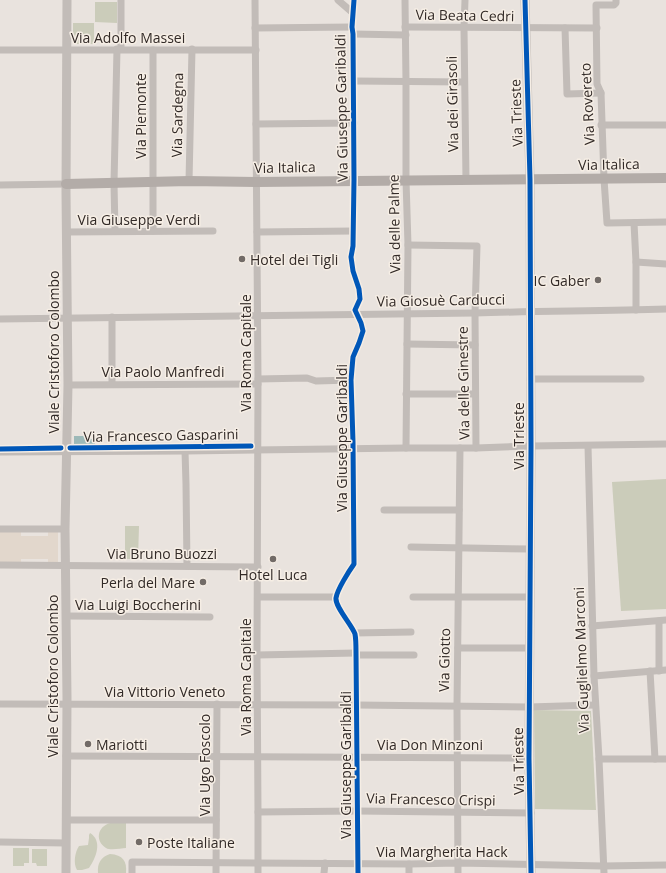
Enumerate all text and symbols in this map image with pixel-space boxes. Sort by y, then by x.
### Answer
street label: Via Beata Cedri [415,5,515,25]
street label: Via Adolfo Massei [71,28,185,47]
street label: Via Giuseppe Garibaldi [330,34,352,182]
street label: Via dei Girasoli [442,56,462,152]
street label: Via Rovereto [575,62,599,146]
street label: Via Sardegna [167,72,187,158]
street label: Via Piemonte [131,73,150,159]
street label: Via Trieste [505,79,527,147]
street label: Via Italica [578,154,640,174]
street label: Via Italica [254,157,316,177]
street label: Via delle Palme [384,174,404,274]
street label: Via Giuseppe Verdi [78,210,200,229]
place label: Hotel dei Tigli [250,250,338,269]
marker: Hotel dei Tigli [237,254,247,264]
street label: Viale Cristoforo Colombo [44,271,63,433]
place label: IC Gaber [534,271,590,290]
marker: IC Gaber [593,275,603,285]
street label: Via Giosuè Carducci [377,289,505,311]
street label: Via Roma Capitale [236,294,255,412]
street label: Via delle Ginestre [453,326,473,440]
street label: Via Paolo Manfredi [102,362,224,381]
street label: Via Giuseppe Garibaldi [332,364,351,512]
street label: Via Trieste [509,402,528,470]
street label: Via Francesco Gasparini [83,424,239,446]
street label: Via Bruno Buozzi [107,544,217,563]
marker: Hotel Luca [268,554,278,564]
place label: Hotel Luca [238,565,308,584]
place label: Perla del Mare [100,573,195,592]
marker: Perla del Mare [198,577,208,587]
street label: Via Guglielmo Marconi [569,586,593,734]
street label: Viale Cristoforo Colombo [43,595,62,757]
street label: Via Luigi Boccherini [75,595,201,614]
street label: Via Roma Capitale [236,618,255,736]
street label: Via Giotto [434,628,454,692]
street label: Via Vittorio Veneto [105,682,225,701]
street label: Via Giuseppe Garibaldi [336,691,355,839]
street label: Via Ugo Foscolo [195,714,214,816]
street label: Via Trieste [508,727,528,795]
place label: Mariotti [96,735,148,754]
street label: Via Don Minzoni [377,735,483,754]
marker: Mariotti [83,739,93,749]
street label: Via Francesco Crispi [366,788,496,810]
place label: Poste Italiane [147,833,235,852]
marker: Poste Italiane [134,837,144,847]
street label: Via Margherita Hack [376,842,508,861]

